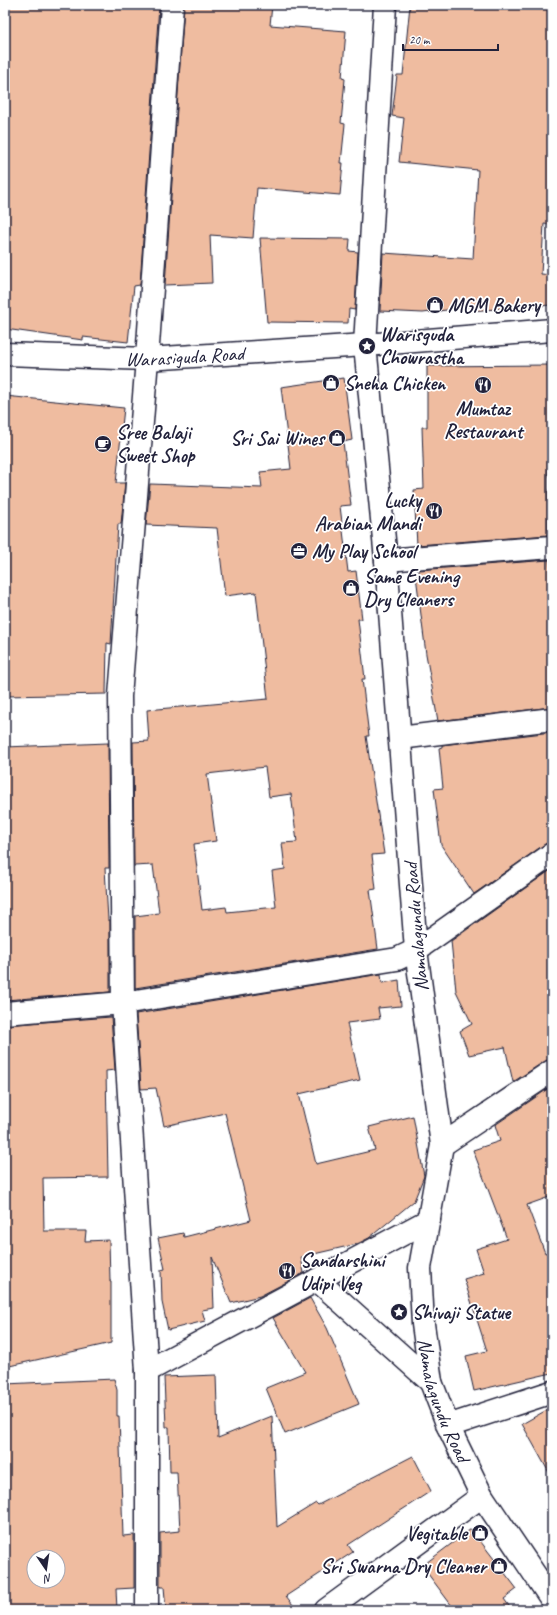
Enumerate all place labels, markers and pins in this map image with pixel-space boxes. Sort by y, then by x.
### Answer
place label: MGM Bakery [448,293,542,318]
shop icon: MGM Bakery [425,295,445,315]
place label: Warisguda Chowrastha [380,322,465,370]
place icon: Warisguda Chowrastha [357,336,377,356]
place label: Sneha Chicken [344,371,447,396]
shop icon: Sneha Chicken [321,373,341,393]
restaurant icon: Mumtaz Restaurant [473,375,493,395]
place label: Mumtaz Restaurant [444,396,525,444]
place label: Sree Balaji Sweet Shop [116,420,196,468]
place label: Sri Sai Wines [230,426,326,451]
shop icon: Sri Sai Wines [327,428,347,448]
cafe icon: Sree Balaji Sweet Shop [93,434,113,454]
place label: Lucky Arabian Mandi [315,488,424,536]
restaurant icon: Lucky Arabian Mandi [424,501,444,521]
place label: My Play School [312,539,419,564]
office icon: My Play School [289,541,309,561]
place label: Same Evening Dry Cleaners [364,564,461,613]
shop icon: Same Evening Dry Cleaners [341,578,361,598]
place label: Sandarshini Udipi Veg [300,1248,388,1296]
restaurant icon: Sandarshini Udipi Veg [277,1261,297,1281]
place label: Shivaji Statue [412,1300,511,1325]
place icon: Shivaji Statue [389,1302,409,1322]
place label: Vegitable [406,1521,469,1546]
shop icon: Vegitable [470,1523,490,1543]
place label: Sri Swarna Dry Cleaner [320,1554,489,1579]
shop icon: Sri Swarna Dry Cleaner [489,1556,509,1576]

